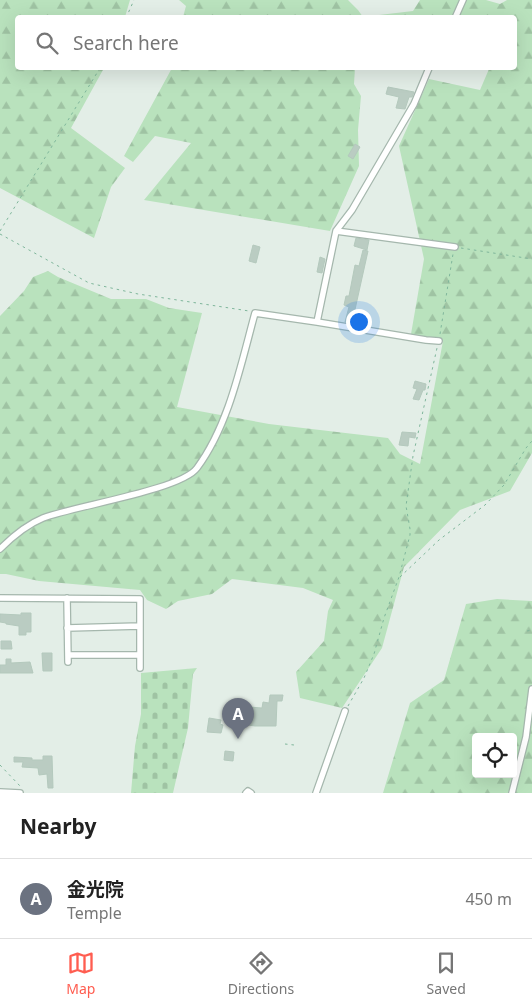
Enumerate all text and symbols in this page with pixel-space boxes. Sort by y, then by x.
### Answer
search box [15,15,517,70]
icon: search [33,29,61,57]
text: Search here [73,30,179,56]
your location [346,309,372,335]
pin: A [222,698,254,739]
map controls [472,733,517,778]
button: locate [472,733,517,778]
text: Nearby [20,812,96,840]
text: 金光院 [67,876,124,902]
text: A [30,888,42,910]
text: 450 m [465,888,512,910]
text: Temple [67,902,122,924]
tab: Map [66,949,95,998]
tab: Directions [228,949,294,998]
tab: Saved [427,949,466,998]

